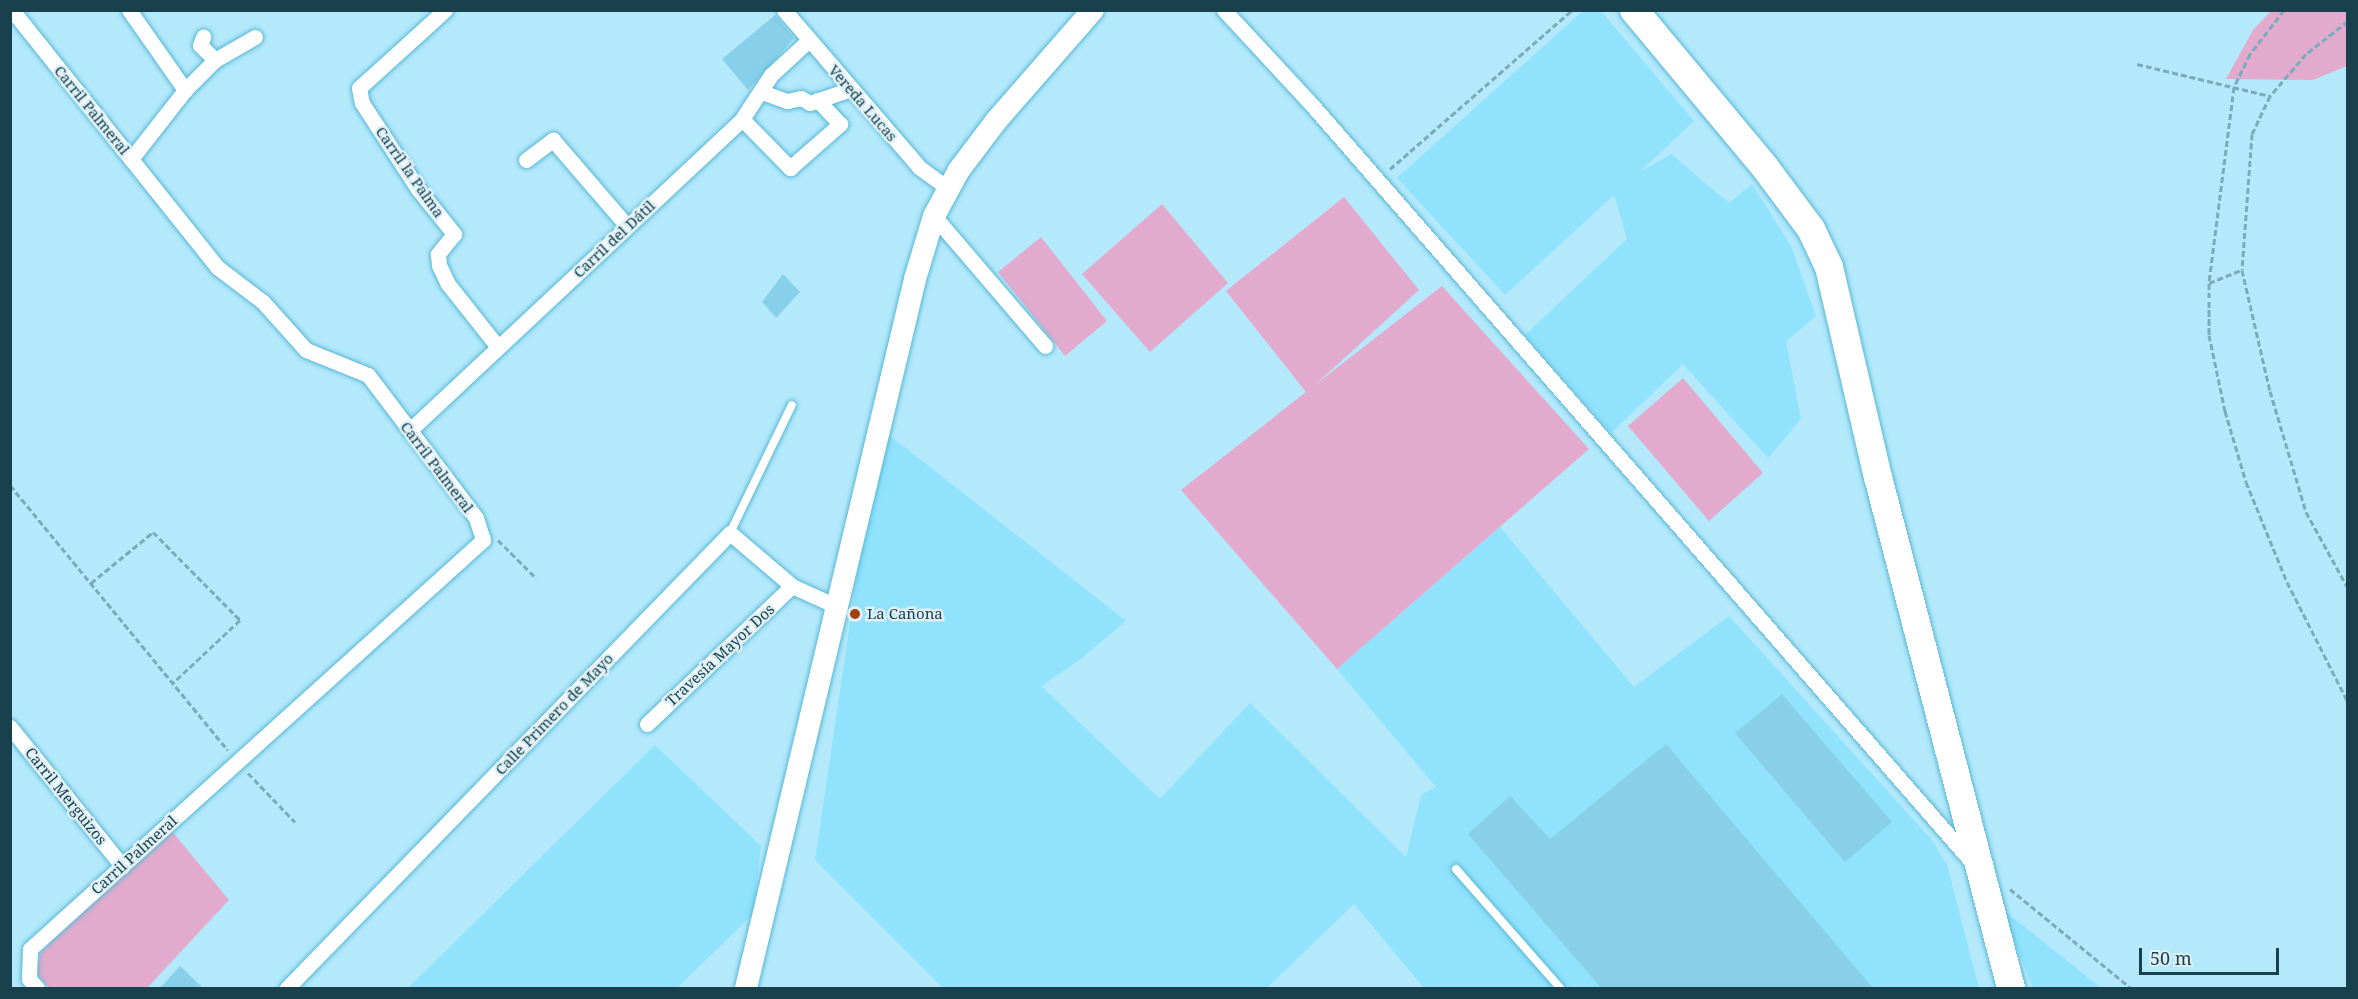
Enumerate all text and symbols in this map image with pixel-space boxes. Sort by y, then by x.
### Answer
street label: Vereda Lucas [825,61,901,145]
street label: Carril Palmeral [51,62,133,158]
street label: Carril la Palma [372,123,448,221]
street label: Carril del Dátil [569,197,659,281]
street label: Carril Palmeral [397,418,477,516]
street label: Travesía Mayor Dos [662,600,778,710]
place label: La Cañona [867,605,943,623]
marker: La Cañona [848,607,862,621]
street label: Calle Primero de Mayo [491,649,617,779]
street label: Carril Merguizos [21,744,111,848]
street label: Carril Palmeral [87,812,181,898]
scale bar [2142,936,2282,974]
text: 50 m [2150,946,2192,970]

